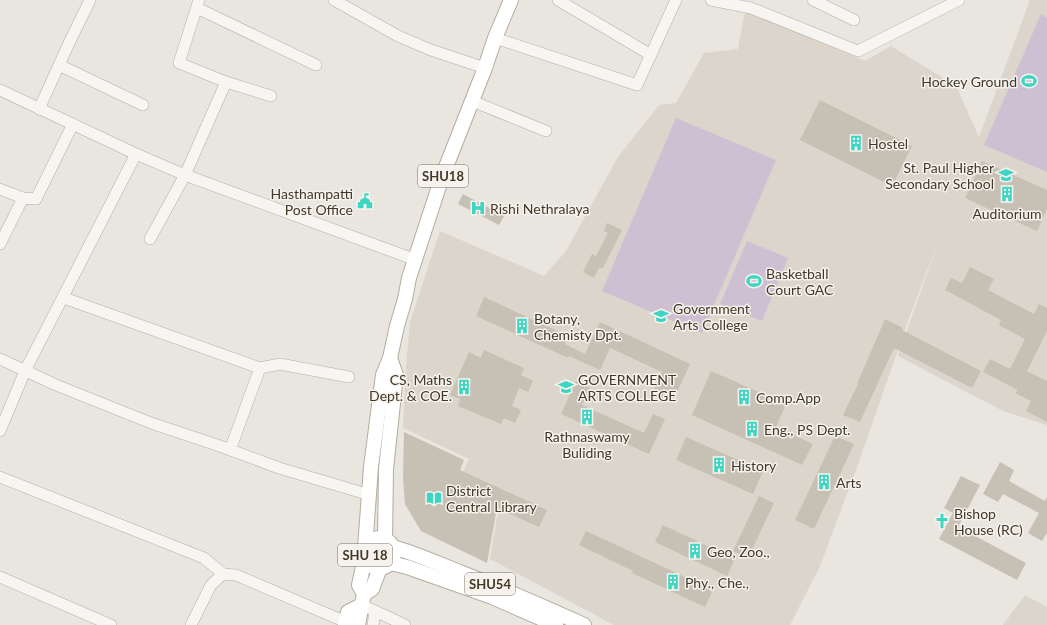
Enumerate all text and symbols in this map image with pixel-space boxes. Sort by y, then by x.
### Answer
sports icon: Hockey Ground [1020,72,1038,90]
place label: Hockey Ground [921,73,1017,90]
building icon: Hostel [847,134,865,152]
place label: Hostel [868,135,908,152]
place label: St. Paul Higher Secondary School [885,159,994,192]
road number: SHU18 [418,165,468,187]
school or university icon: St. Paul Higher Secondary School [997,166,1015,184]
place label: Hasthampatti Post Office [270,185,353,218]
building icon: Auditorium [998,185,1016,203]
public building icon: Hasthampatti Post Office [356,192,374,210]
hospital icon: Rishi Nethralaya [469,199,487,217]
place label: Rishi Nethralaya [490,200,590,217]
place label: Auditorium [972,205,1042,222]
place label: Basketball Court GAC [766,265,834,298]
sports icon: Basketball Court GAC [745,272,763,290]
place label: Government Arts College [673,300,750,333]
school or university icon: Government Arts College [652,307,670,325]
place label: Botany, Chemisty Dpt. [534,310,622,343]
building icon: Botany, Chemisty Dpt. [513,317,531,335]
place label: CS, Maths Dept. & COE. [369,371,452,404]
place label: GOVERNMENT ARTS COLLEGE [578,371,677,404]
building icon: CS, Maths Dept. & COE. [455,378,473,396]
school or university icon: GOVERNMENT ARTS COLLEGE [557,378,575,396]
building icon: Comp.App [735,388,753,406]
place label: Comp.App [756,389,821,406]
building icon: Rathnaswamy Buliding [578,408,596,426]
building icon: Eng., PS Dept. [743,420,761,438]
place label: Eng., PS Dept. [764,421,851,438]
place label: Rathnaswamy Buliding [544,428,631,461]
building icon: History [710,456,728,474]
place label: History [731,457,777,474]
building icon: Arts [815,473,833,491]
place label: Arts [836,474,862,491]
place label: District Central Library [446,482,538,515]
library icon: District Central Library [425,489,443,507]
place label: Bishop House (RC) [954,505,1023,538]
church icon: Bishop House (RC) [933,512,951,530]
building icon: Geo, Zoo., [686,542,704,560]
place label: Geo, Zoo., [707,543,770,560]
road number: SHU 18 [338,544,392,566]
road number: SHU54 [465,573,515,595]
building icon: Phy., Che., [664,573,682,591]
place label: Phy., Che., [685,574,749,591]

